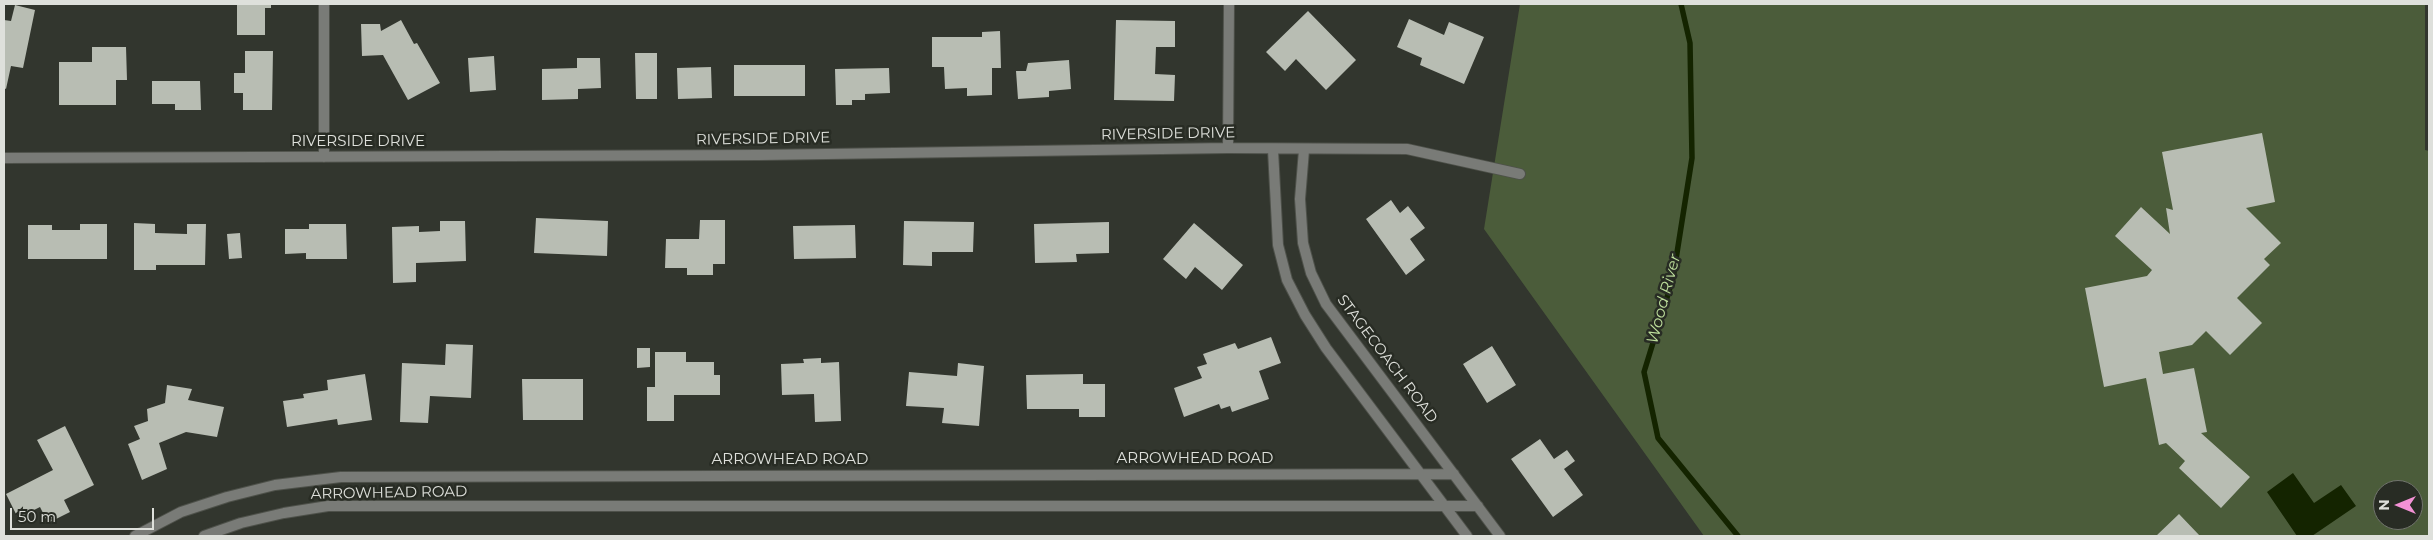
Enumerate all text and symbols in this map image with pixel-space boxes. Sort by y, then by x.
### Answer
street label: RIVERSIDE DRIVE [1101,124,1235,144]
street label: RIVERSIDE DRIVE [696,129,830,149]
street label: RIVERSIDE DRIVE [291,133,425,151]
water label: Wood River [1643,252,1685,346]
street label: STAGECOACH ROAD [1333,291,1441,427]
street label: ARROWHEAD ROAD [1117,450,1273,468]
street label: ARROWHEAD ROAD [712,451,868,469]
north arrow [2373,480,2423,530]
street label: ARROWHEAD ROAD [310,483,468,503]
scale bar [12,498,156,530]
text: N [2375,499,2393,511]
text: 50 m [18,507,56,526]

